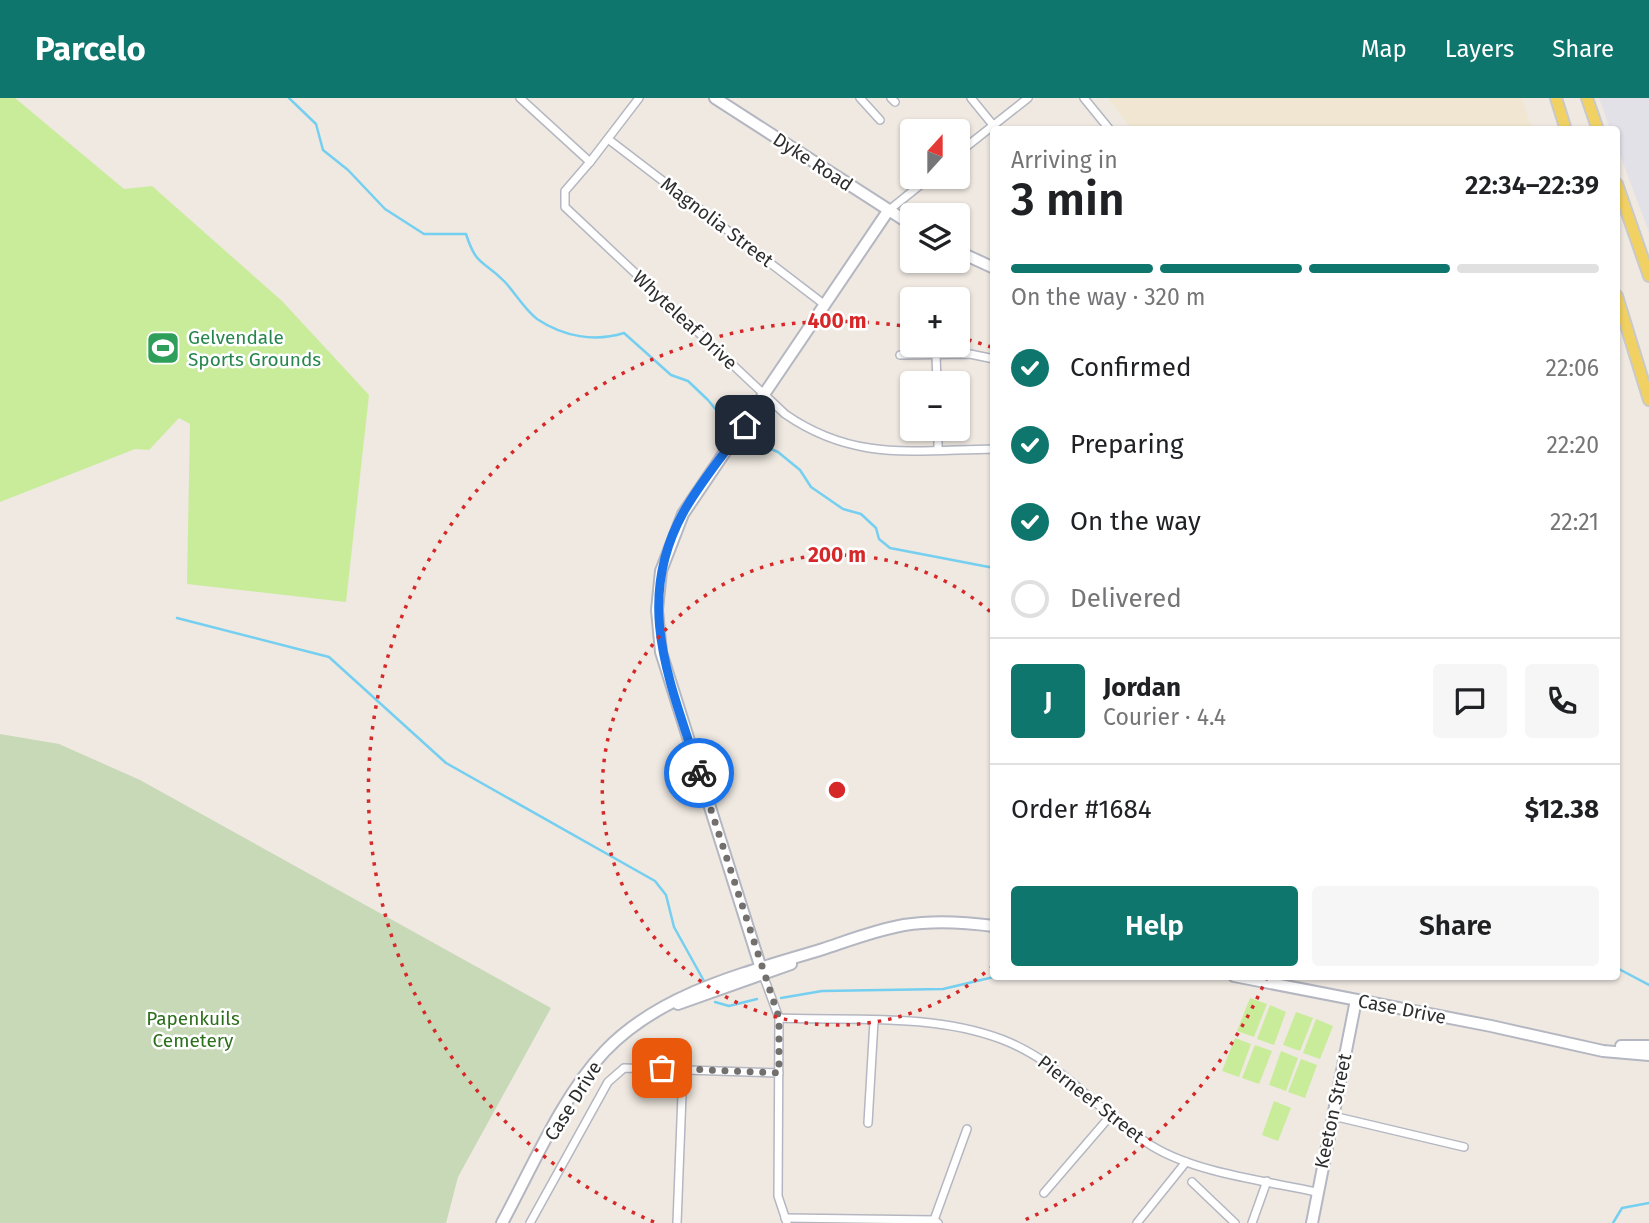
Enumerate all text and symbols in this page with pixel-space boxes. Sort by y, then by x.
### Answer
text: Parcelo [35,29,146,69]
text: Map [1361,35,1407,63]
text: Layers [1445,35,1514,63]
text: Share [1552,35,1614,63]
north arrow [900,119,970,189]
map controls [900,119,970,441]
street label: Dyke Road [769,128,857,196]
text: Arriving in [1011,146,1118,174]
text: 22:34–22:39 [1465,170,1599,201]
street label: Magnolia Street [656,172,778,272]
text: 3 min [1011,172,1125,227]
button: layers [900,203,970,273]
street label: Whyteleaf Drive [628,266,742,374]
text: On the way · 320 m [1011,283,1206,311]
button: + [900,287,970,357]
text: 400 m [807,308,867,334]
place label: Gelvendale Sports Grounds [188,326,321,371]
sports icon: Gelvendale Sports Grounds [144,329,182,367]
icon: check [1011,349,1049,387]
text: Confirmed [1070,352,1191,383]
text: 22:06 [1546,354,1599,382]
button: − [900,371,970,441]
pin [715,395,775,455]
icon: home [726,406,764,444]
icon: check [1011,426,1049,464]
text: Preparing [1070,429,1183,460]
text: 22:20 [1546,431,1599,459]
icon: check [1011,503,1049,541]
text: On the way [1070,506,1201,537]
text: 22:21 [1550,508,1599,536]
text: 200 m [808,542,866,568]
text: Delivered [1070,583,1182,614]
button: chat [1433,664,1507,738]
button: phone [1525,664,1599,738]
text: Jordan [1103,672,1181,703]
text: J [1044,686,1052,717]
text: Courier · 4.4 [1103,703,1226,731]
courier [664,738,734,808]
icon: bike [680,754,718,792]
centre of rings [825,778,849,802]
text: Order #1684 [1011,794,1152,825]
text: $12.38 [1525,794,1599,825]
button: Help [1011,886,1298,966]
button: Share [1312,886,1599,966]
street label: Case Drive [1356,989,1448,1029]
park label: Papenkuils Cemetery [146,1007,240,1052]
pin [632,1038,692,1098]
icon: bag [643,1049,681,1087]
street label: Pierneef Street [1033,1050,1149,1148]
street label: Keeton Street [1310,1051,1356,1171]
street label: Case Drive [540,1057,606,1145]

